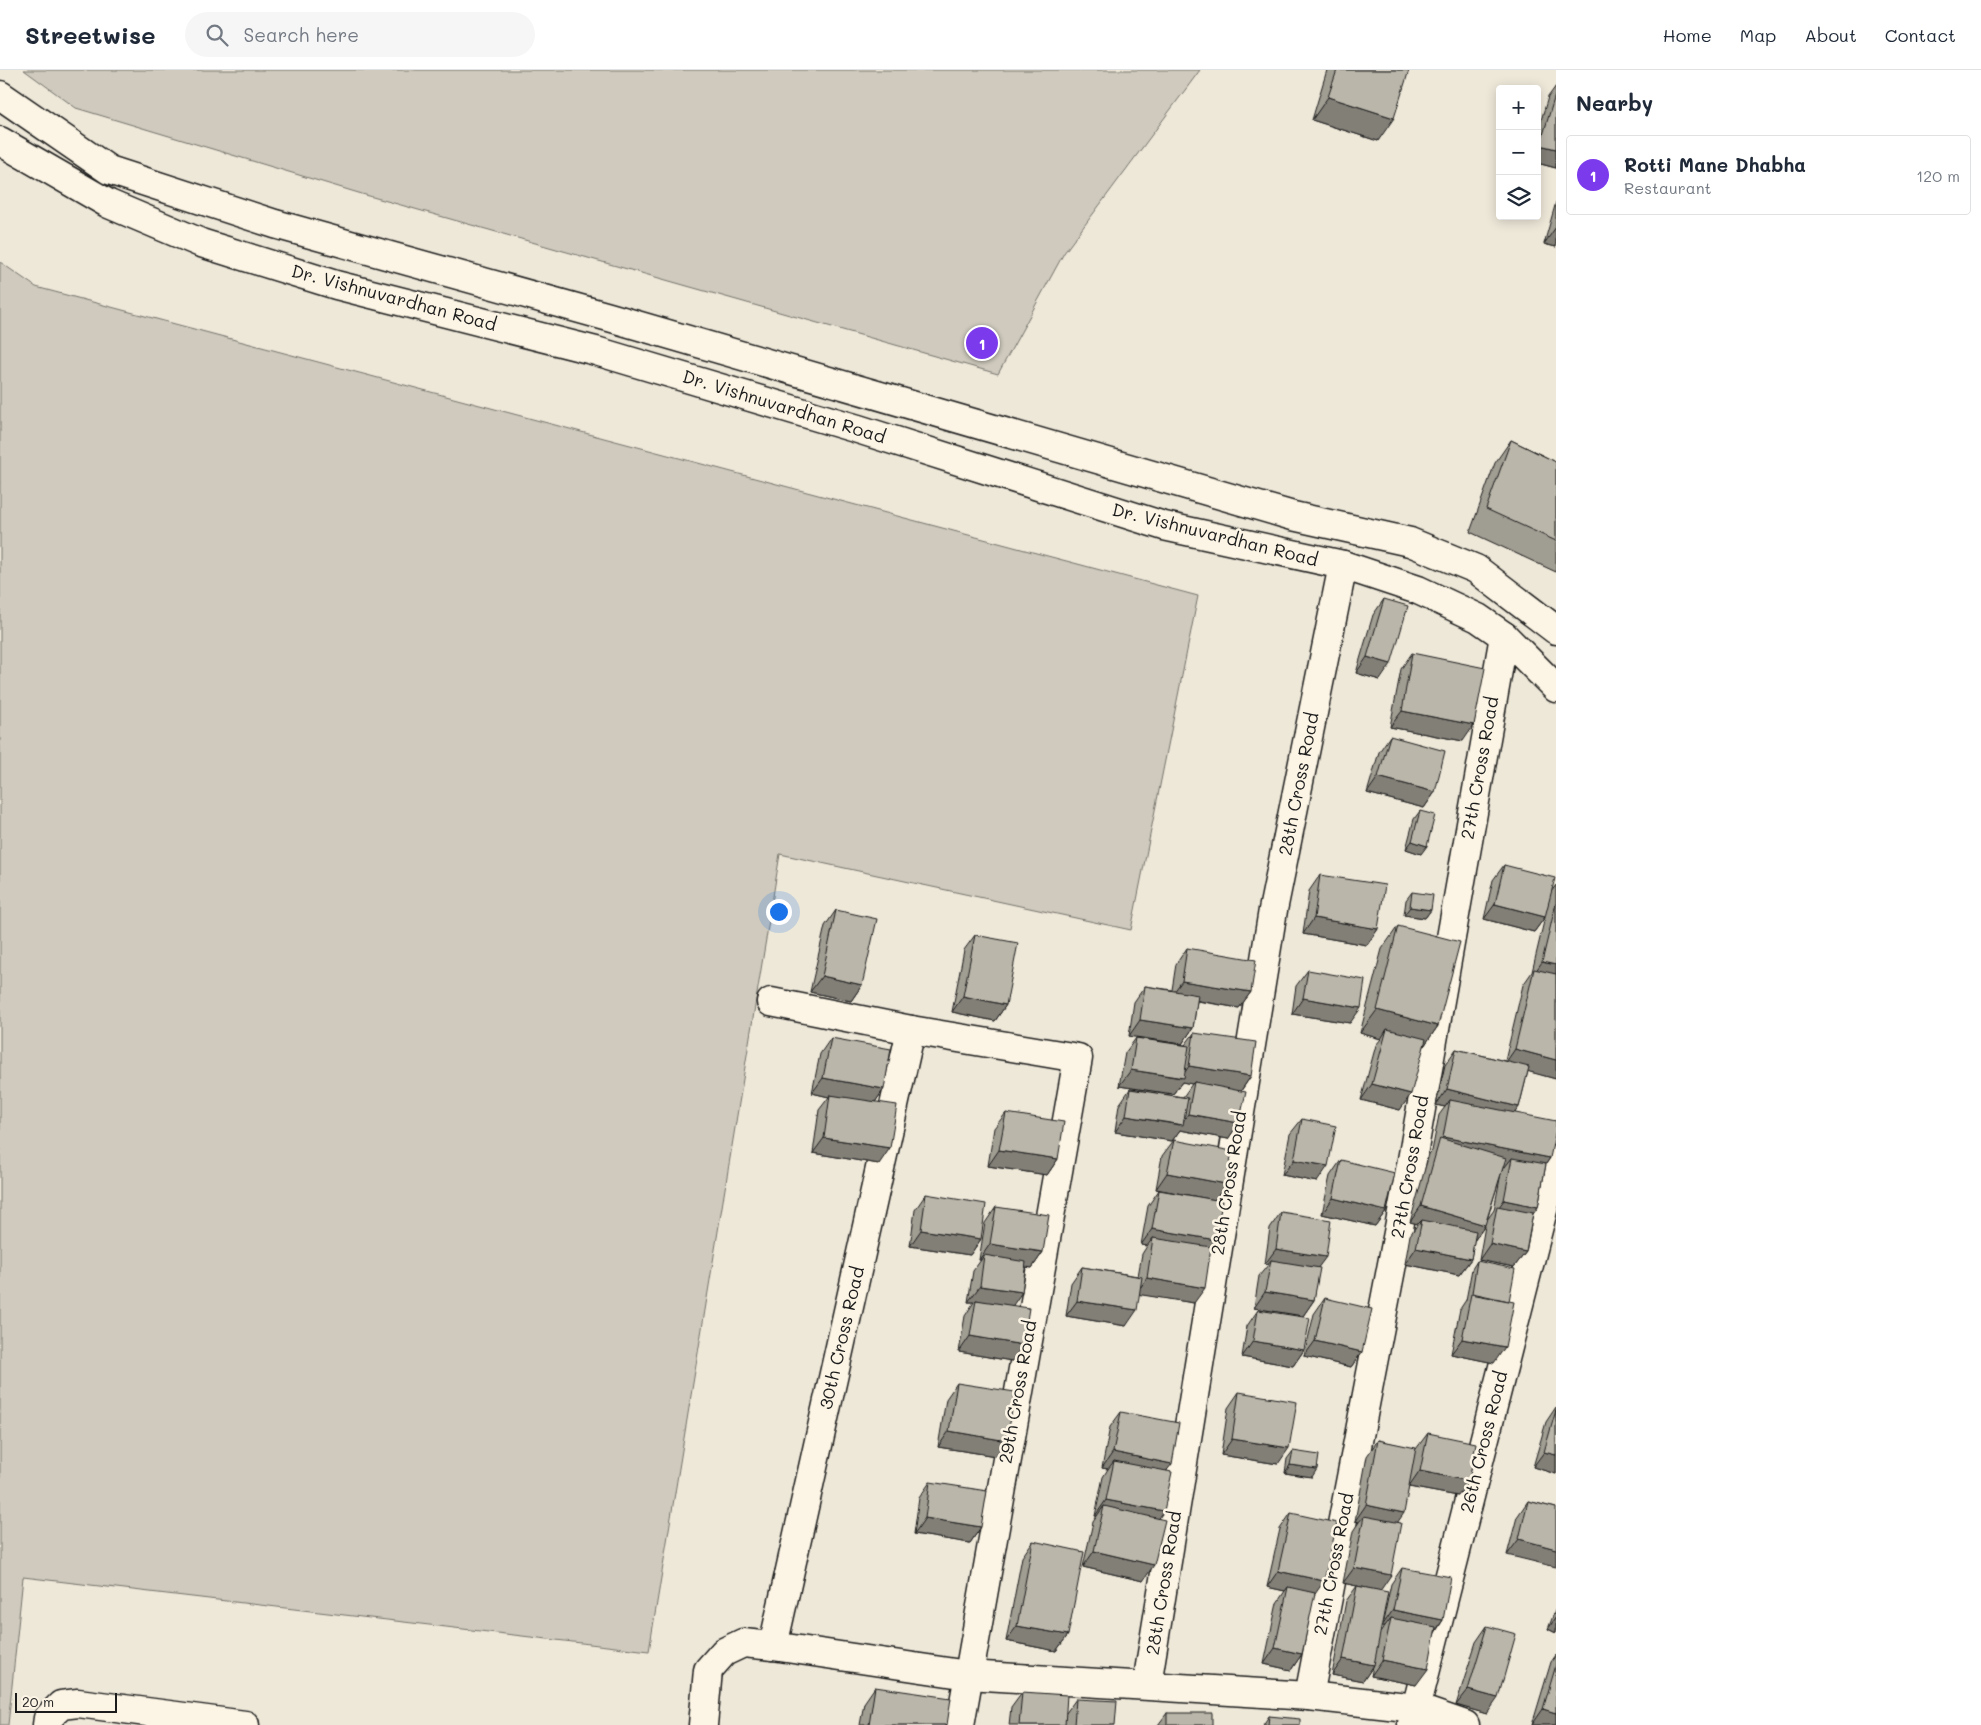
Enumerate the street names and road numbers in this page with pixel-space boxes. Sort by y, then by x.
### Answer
street label: Dr. Vishnuvardhan Road [289,258,499,336]
street label: Dr. Vishnuvardhan Road [680,364,889,448]
street label: Dr. Vishnuvardhan Road [1110,497,1321,571]
street label: 27th Cross Road [1455,695,1503,841]
street label: 28th Cross Road [1272,710,1324,857]
street label: 27th Cross Road [1385,1094,1433,1240]
street label: 28th Cross Road [1205,1109,1251,1257]
street label: 30th Cross Road [813,1264,869,1412]
street label: 29th Cross Road [993,1318,1041,1465]
street label: 26th Cross Road [1454,1368,1512,1515]
street label: 27th Cross Road [1307,1491,1359,1637]
street label: 28th Cross Road [1140,1509,1186,1657]

